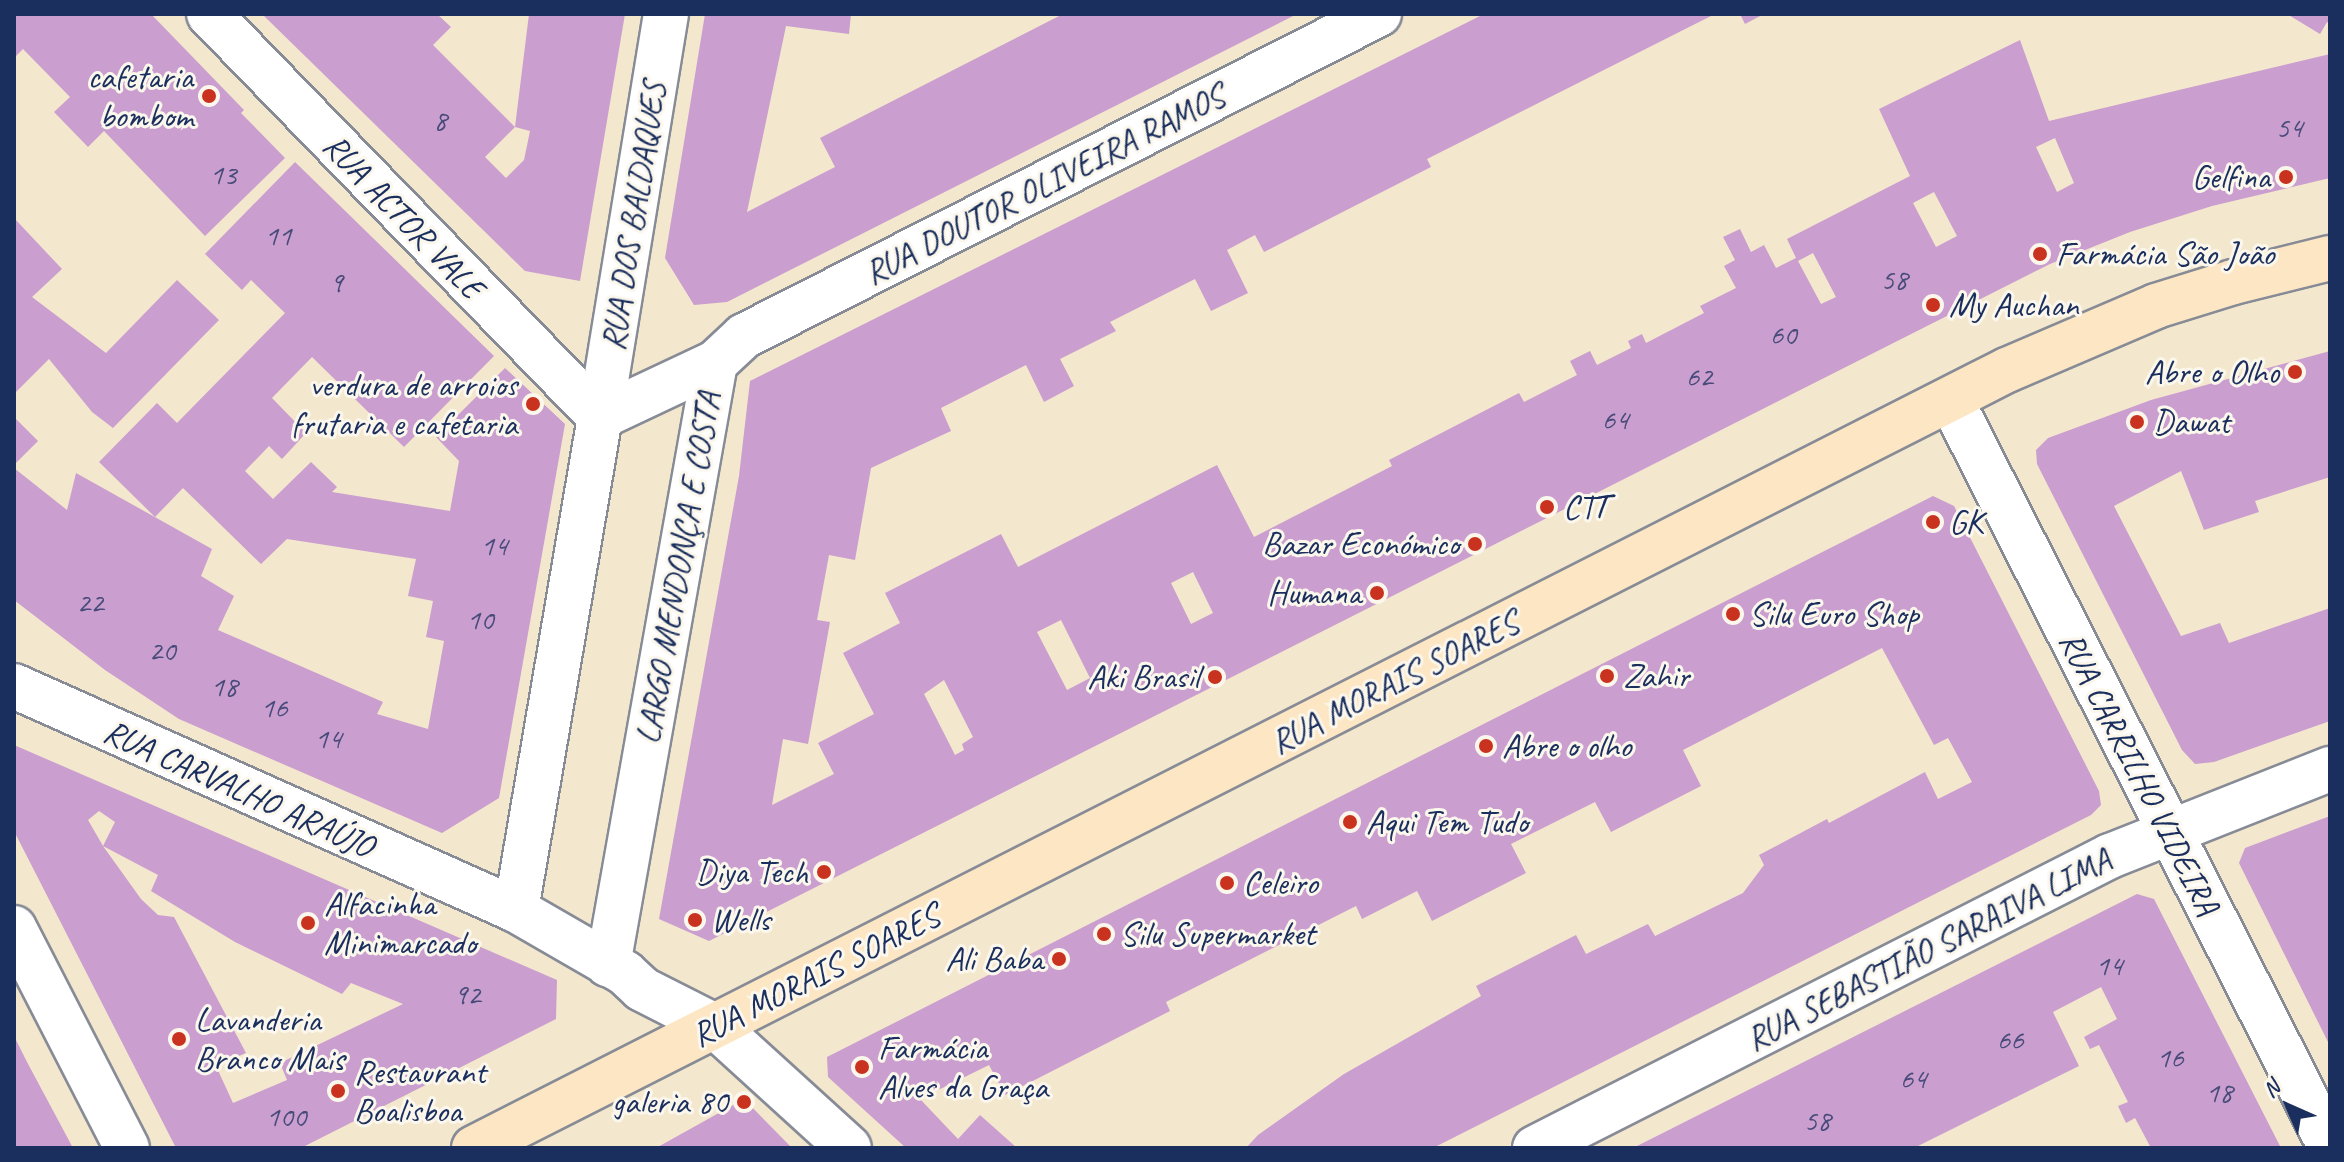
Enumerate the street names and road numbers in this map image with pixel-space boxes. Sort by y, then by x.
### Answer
street label: RUA DOUTOR OLIVEIRA RAMOS [858,76,1230,292]
street label: RUA DOS BALDAQUES [592,79,674,353]
street label: RUA ACTOR VALE [316,126,492,306]
street label: LARGO MENDONÇA E COSTA [627,389,729,747]
street label: RUA MORAIS SOARES [1263,602,1525,762]
street label: RUA CARRILHO VIDEIRA [2051,624,2229,922]
street label: RUA CARVALHO ARAÚJO [96,709,382,867]
street label: RUA SEBASTIÃO SARAIVA LIMA [1738,839,2118,1059]
street label: RUA MORAIS SOARES [684,895,946,1055]

